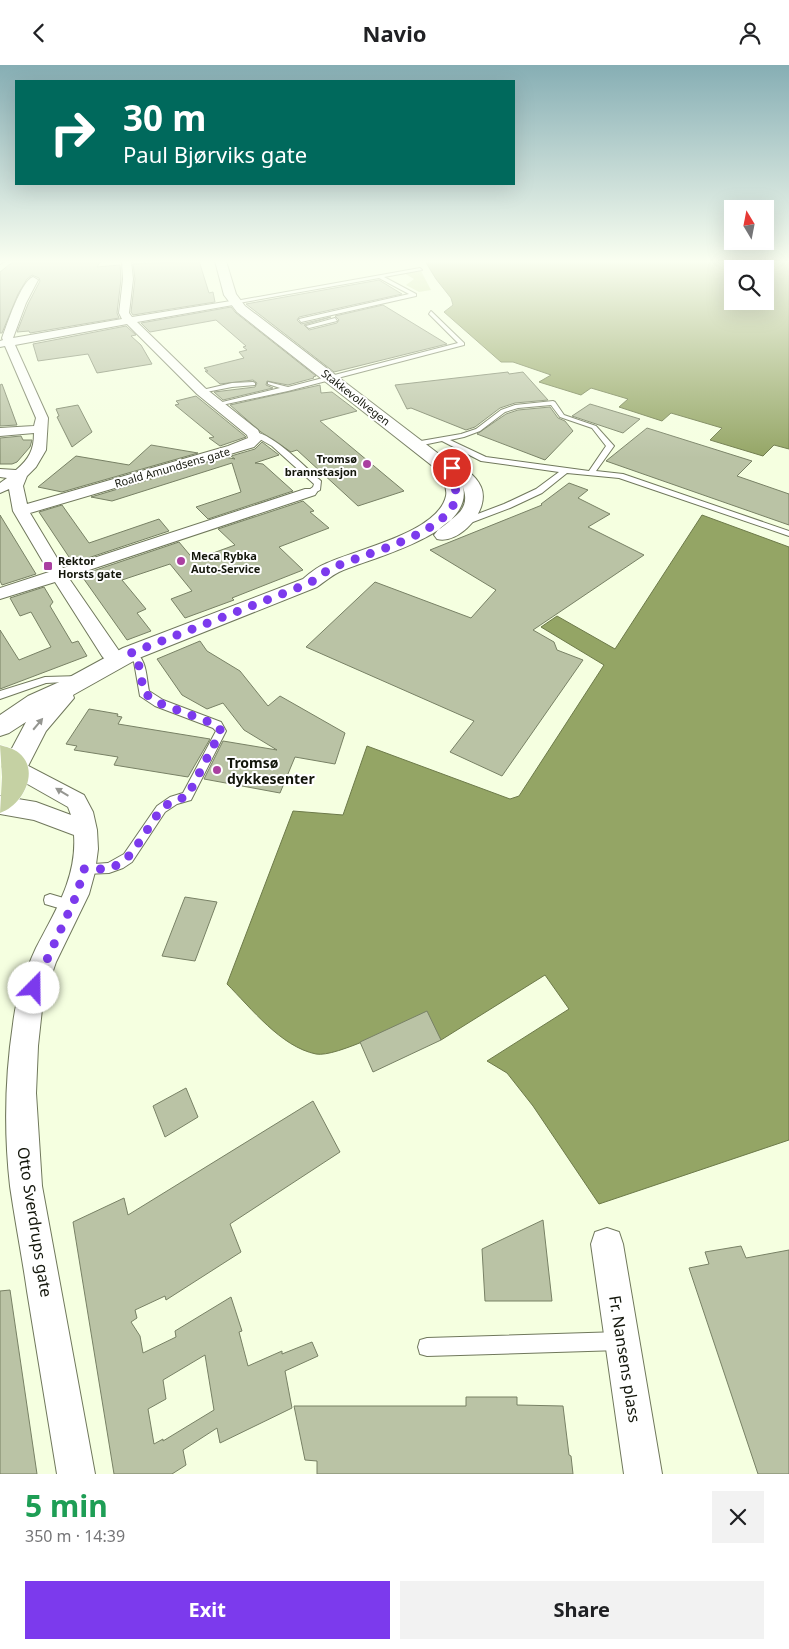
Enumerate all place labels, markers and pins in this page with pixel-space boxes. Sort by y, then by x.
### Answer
pin [431,447,473,489]
place label: Tromsø brannstasjon [285,451,357,479]
marker: Tromsø brannstasjon [361,458,373,470]
place label: Meca Rybka Auto-Service [191,548,261,576]
place label: Rektor Horsts gate [58,553,122,581]
marker: Meca Rybka Auto-Service [175,555,187,567]
marker: Rektor Horsts gate [42,560,54,572]
place label: Tromsø dykkesenter [227,753,315,788]
marker: Tromsø dykkesenter [211,764,223,776]

